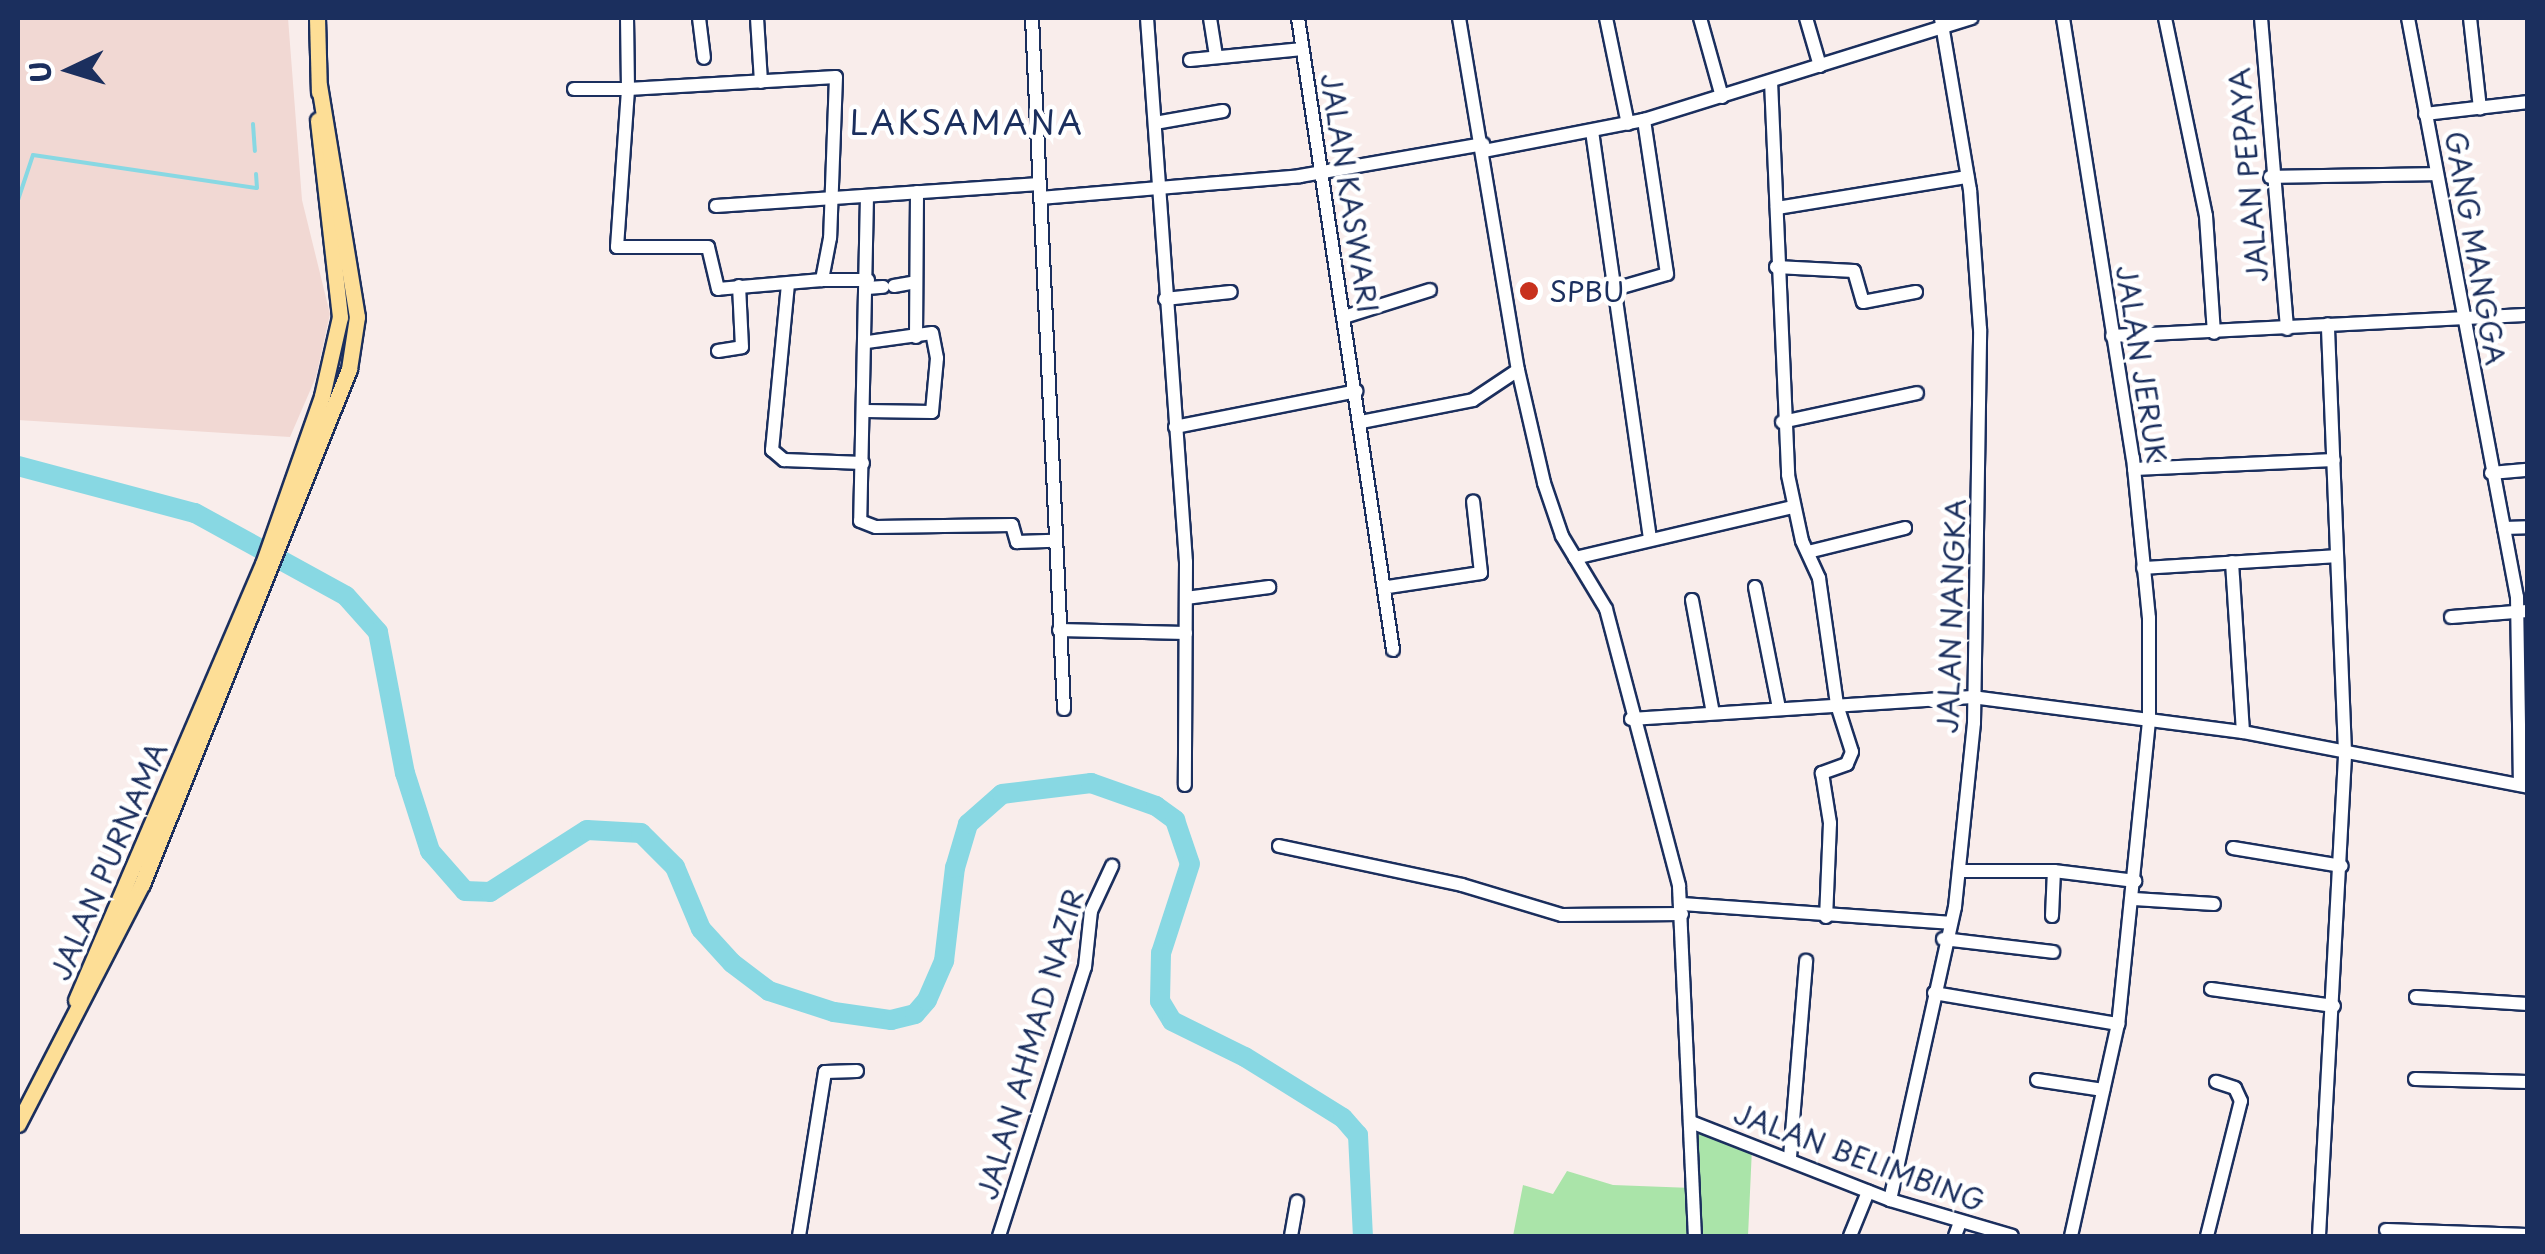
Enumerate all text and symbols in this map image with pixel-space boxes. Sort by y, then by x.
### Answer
north arrow [20,20,120,120]
text: U [17,60,62,84]
street label: JALAN PEPAYA [2222,68,2274,282]
street label: JALAN KASWARI [1314,70,1386,316]
district label: LAKSAMANA [851,103,1083,141]
street label: GANG MANGGA [2439,127,2513,369]
street label: JALAN JERUK [2110,263,2174,465]
place label: SPBU [1549,274,1625,308]
marker: SPBU [1518,280,1540,302]
street label: JALAN NANGKA [1930,498,1972,734]
street label: JALAN PURNAMA [43,737,173,985]
street label: JALAN AHMAD NAZIR [970,888,1090,1200]
street label: JALAN BELIMBING [1729,1096,1991,1218]

